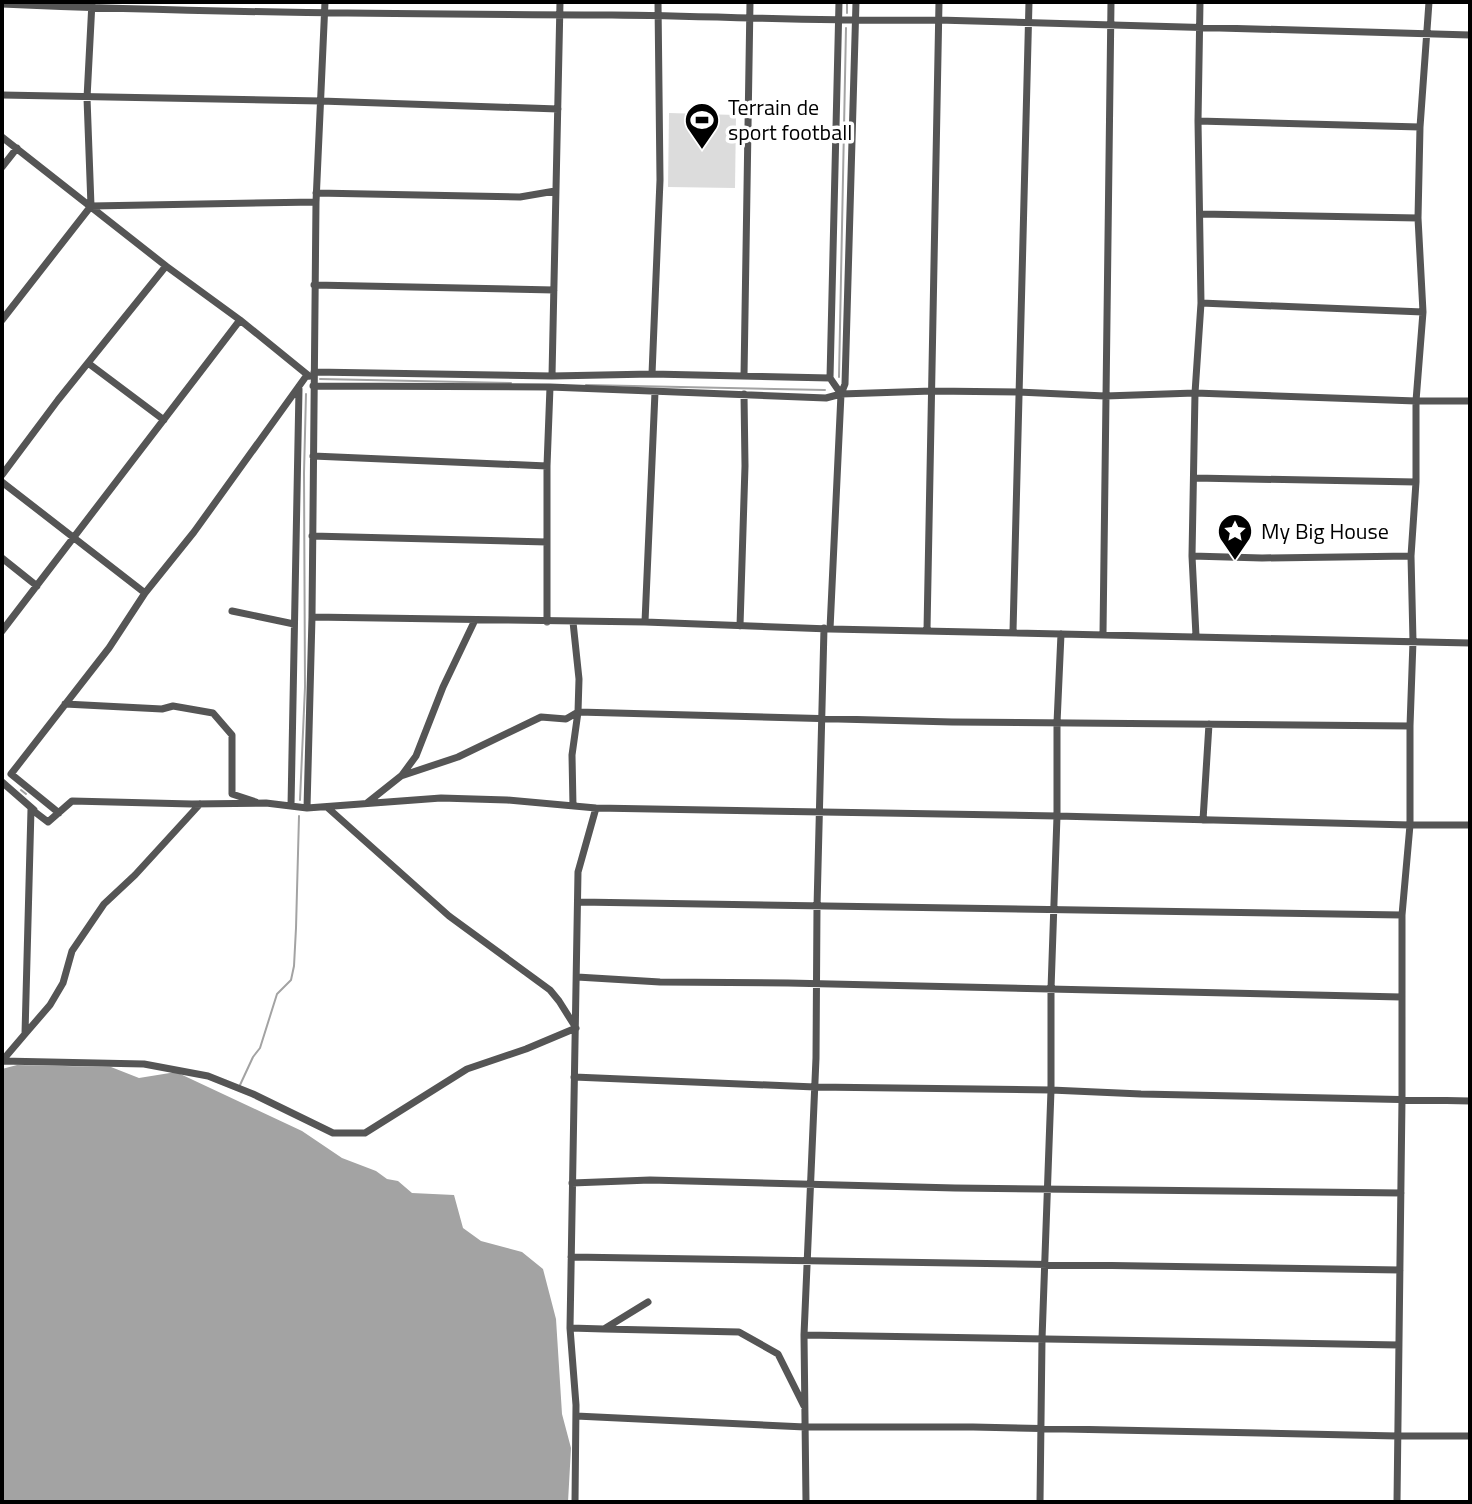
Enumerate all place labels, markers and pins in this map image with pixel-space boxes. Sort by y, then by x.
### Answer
place label: Terrain de sport football [728,90,852,149]
sports icon: Terrain de sport football [683,101,721,151]
place icon: My Big House [1216,512,1254,562]
place label: My Big House [1261,514,1389,548]

